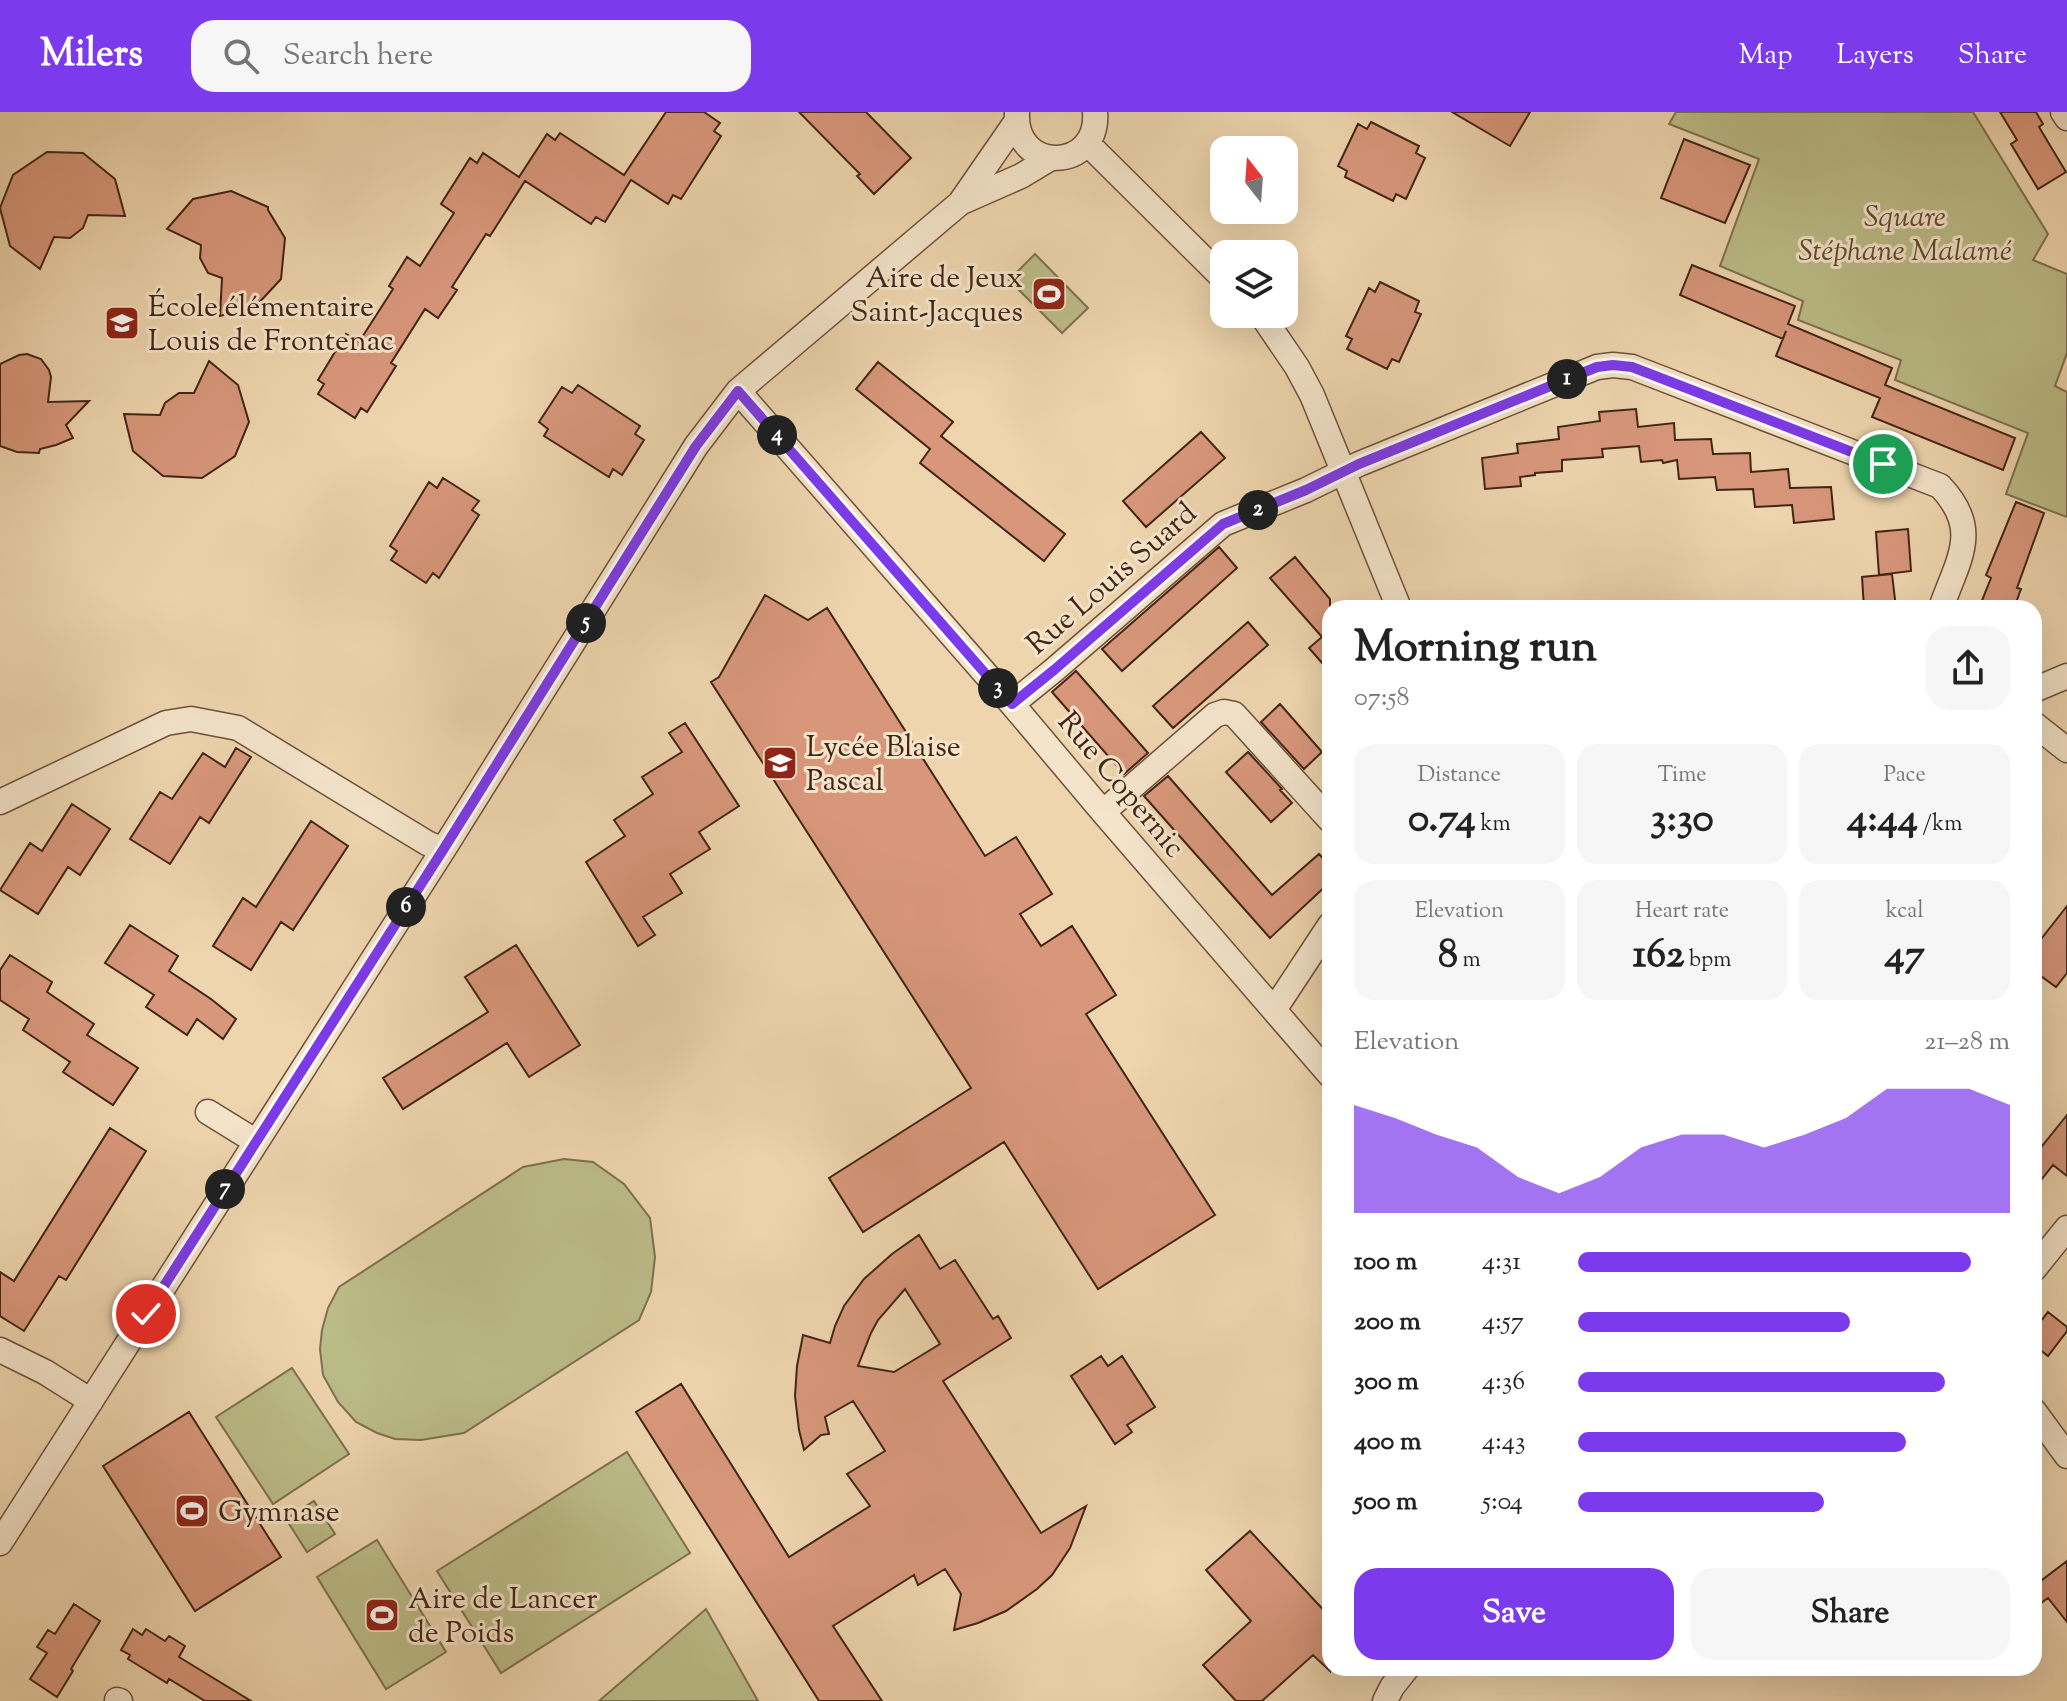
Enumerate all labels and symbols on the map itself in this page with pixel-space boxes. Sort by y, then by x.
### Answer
north arrow [1210,136,1298,224]
park label: Square Stéphane Malamé [1798,197,2012,274]
place label: Aire de Jeux Saint-Jacques [851,258,1023,335]
sports icon: Aire de Jeux Saint-Jacques [1030,275,1068,313]
place label: École élémentaire Louis de Frontenac [148,287,394,364]
school or university icon: École élémentaire Louis de Frontenac [103,304,141,342]
pin: 1 [1547,359,1587,399]
pin: 4 [757,415,797,455]
pin [1849,430,1917,498]
pin: 2 [1238,490,1278,530]
street label: Rue Louis Suard [1018,494,1207,666]
pin: 5 [566,603,606,643]
pin: 3 [978,668,1018,708]
street label: Rue Copernic [1046,703,1194,868]
place label: Lycée Blaise Pascal [806,727,961,804]
school or university icon: Lycée Blaise Pascal [761,744,799,782]
pin: 6 [386,887,426,927]
pin: 7 [205,1169,245,1209]
pin [112,1280,180,1348]
sports icon: Gymnase [173,1492,211,1530]
place label: Gymnase [218,1492,340,1535]
place label: Aire de Lancer de Poids [408,1579,598,1656]
sports icon: Aire de Lancer de Poids [363,1596,401,1634]

